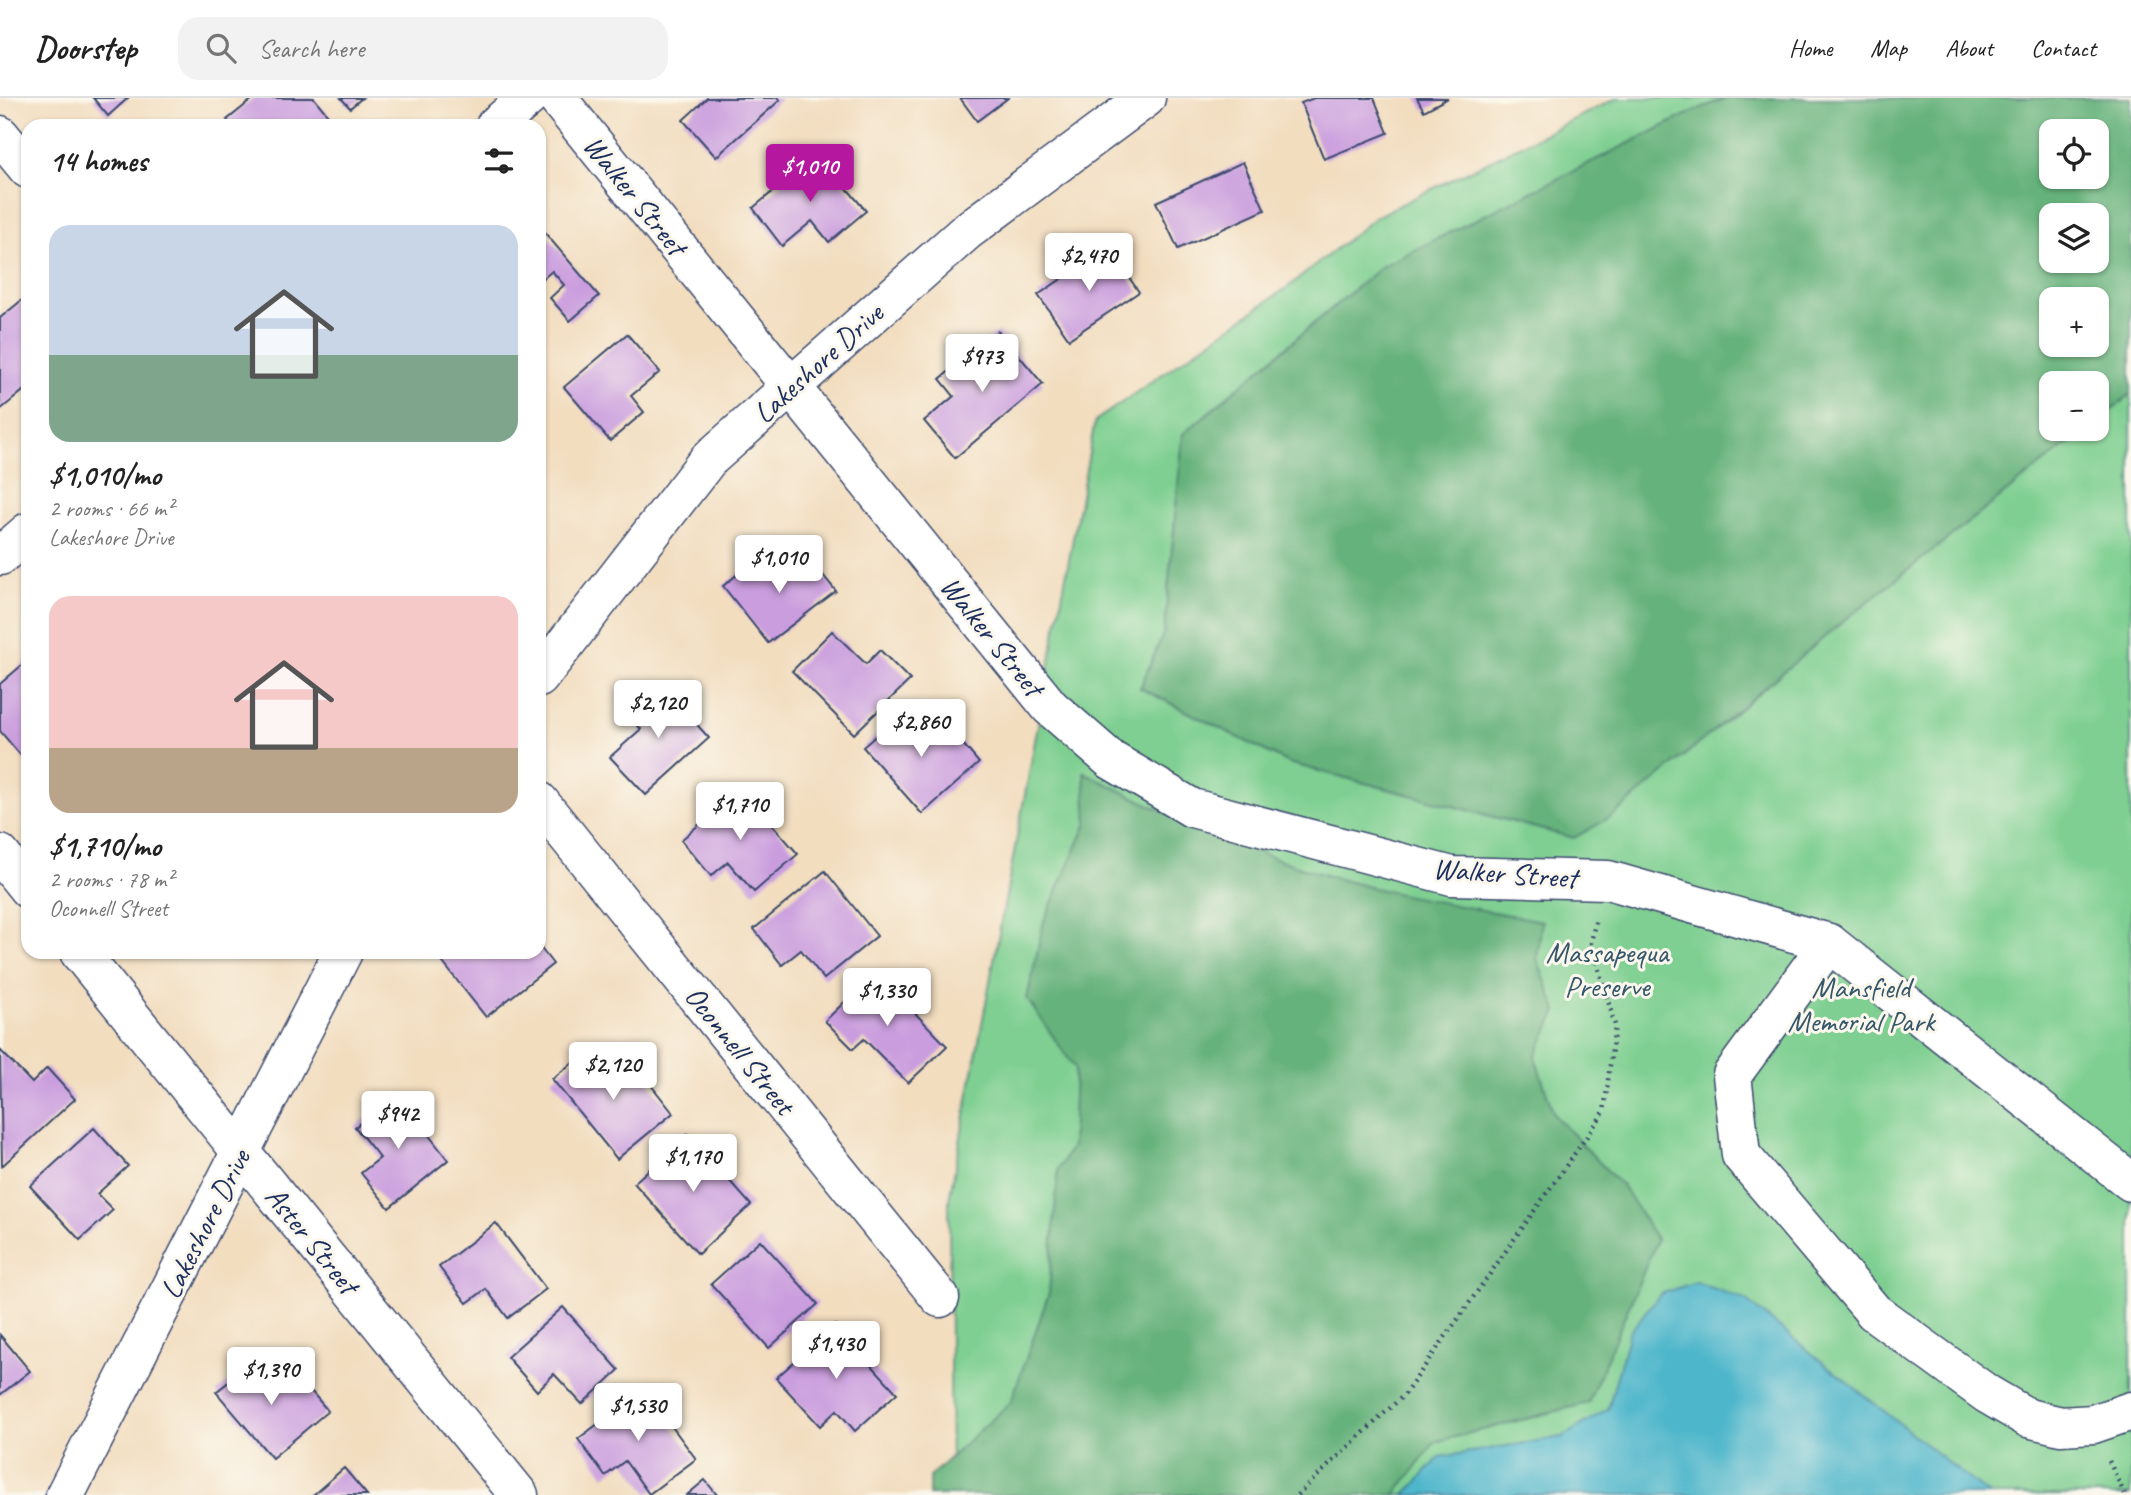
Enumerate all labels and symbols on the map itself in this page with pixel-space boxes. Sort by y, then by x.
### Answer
street label: Walker Street [575,127,698,266]
pin: $1,010 [753,144,867,204]
pin: $2,470 [1032,234,1146,293]
street label: Lakeshore Drive [745,293,893,431]
pin: $973 [941,334,1023,394]
pin: $1,010 [722,536,836,595]
street label: Walker Street [932,568,1055,707]
pin: $2,120 [601,680,715,740]
pin: $2,860 [864,700,978,759]
pin: $1,710 [683,782,797,842]
street label: Walker Street [1432,849,1582,897]
park label: Massapequa Preserve [1546,933,1670,1005]
pin: $1,330 [830,968,944,1028]
park label: Mansfield Memorial Park [1788,968,1936,1040]
street label: Oconnell Street [676,978,805,1125]
pin: $2,120 [556,1042,670,1102]
pin: $942 [357,1091,439,1151]
pin: $1,170 [636,1134,750,1194]
street label: Lakeshore Drive [151,1141,260,1305]
street label: Aster Street [257,1178,370,1305]
pin: $1,430 [779,1322,893,1381]
pin: $1,390 [214,1348,328,1407]
pin: $1,530 [581,1384,695,1443]

